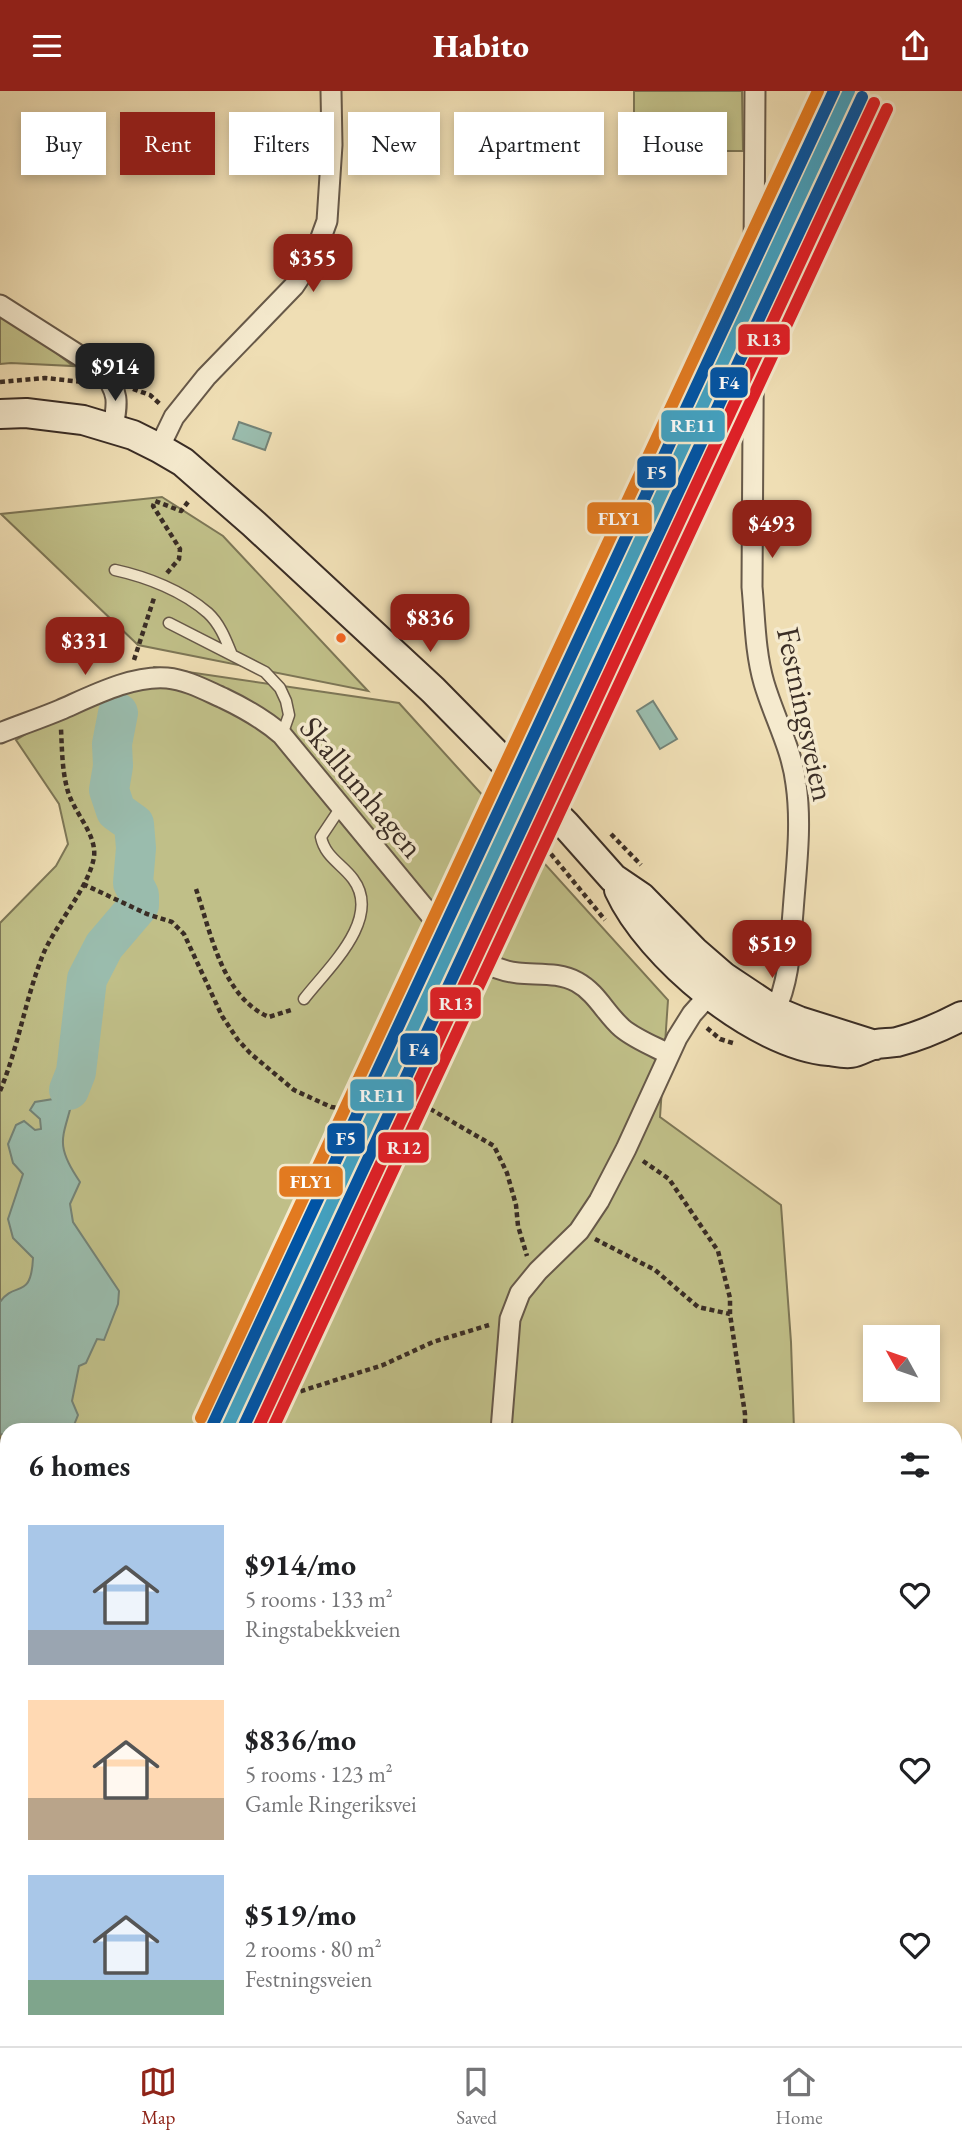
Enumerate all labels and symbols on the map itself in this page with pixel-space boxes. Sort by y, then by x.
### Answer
pin: $355 [272,235,354,294]
line badge: R13 [737,323,791,356]
text: R13 [747,327,781,352]
pin: $914 [74,343,156,403]
line badge: F4 [709,366,749,399]
text: F4 [719,370,740,395]
line badge: RE11 [660,409,726,443]
text: RE11 [670,413,716,438]
line badge: F5 [636,455,677,489]
text: F5 [647,460,667,485]
line badge: FLY1 [586,501,653,535]
pin: $493 [731,501,813,560]
text: FLY1 [598,506,640,531]
pin: $836 [389,595,471,654]
pin: $331 [44,617,126,677]
street label: Festningsveien [767,623,845,805]
unlabelled marker [334,631,348,645]
street label: Skallumhagen [291,707,434,867]
pin: $519 [731,921,813,980]
line badge: R13 [429,986,482,1020]
text: R13 [439,991,473,1016]
line badge: F4 [399,1032,439,1066]
text: F4 [409,1037,430,1062]
line badge: RE11 [349,1078,415,1112]
text: RE11 [359,1083,405,1108]
line badge: F5 [326,1122,366,1155]
text: F5 [336,1126,356,1151]
line badge: R12 [377,1131,430,1164]
text: R12 [387,1135,421,1160]
line badge: FLY1 [278,1165,344,1198]
text: FLY1 [290,1169,332,1194]
north arrow [863,1325,940,1402]

